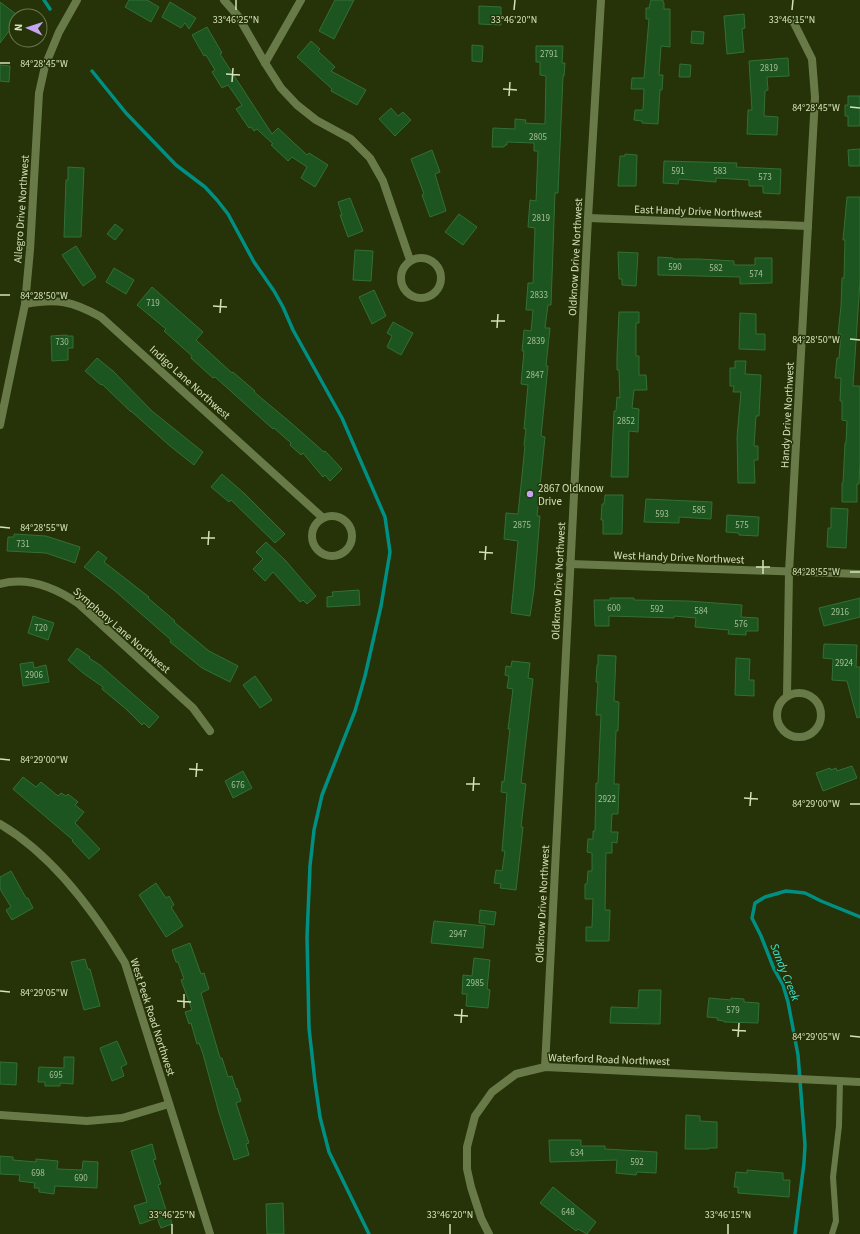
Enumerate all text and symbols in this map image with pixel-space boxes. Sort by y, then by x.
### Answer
north arrow [8,8,48,48]
text: 33°46'25"N [213,13,259,27]
text: 33°46'20"N [491,13,537,27]
text: 33°46'15"N [769,13,815,27]
text: N [11,23,26,32]
house number: 2791 [540,48,558,61]
text: 84°28'45"W [20,57,68,71]
house number: 2819 [760,62,778,75]
text: 84°28'45"W [792,101,840,115]
house number: 2805 [529,131,547,144]
street label: Allegro Drive Northwest [10,154,33,264]
house number: 591 [671,165,685,178]
house number: 583 [713,165,727,178]
house number: 573 [758,171,772,184]
street label: Oldknow Drive Northwest [565,198,586,316]
street label: East Handy Drive Northwest [634,202,762,221]
house number: 2819 [532,212,550,225]
house number: 590 [668,261,682,274]
house number: 582 [709,262,723,275]
house number: 574 [749,268,763,281]
text: 84°28'50"W [20,289,68,303]
house number: 2833 [530,289,548,302]
house number: 719 [146,297,160,310]
text: 84°28'50"W [792,333,840,347]
house number: 2839 [527,335,545,348]
house number: 730 [55,336,69,349]
street label: Indigo Lane Northwest [146,342,233,423]
street label: Handy Drive Northwest [777,361,798,468]
house number: 2847 [526,369,544,382]
house number: 2852 [617,415,635,428]
place label: 2867 Oldknow Drive [538,481,604,509]
marker: 2867 Oldknow Drive [525,489,535,499]
house number: 585 [692,504,706,517]
house number: 593 [655,508,669,521]
house number: 2875 [513,519,531,532]
house number: 575 [735,519,749,532]
text: 84°28'55"W [20,521,68,535]
street label: Oldknow Drive Northwest [548,522,569,640]
house number: 731 [16,538,30,551]
street label: West Handy Drive Northwest [613,548,745,567]
text: 84°28'55"W [792,565,840,579]
street label: Symphony Lane Northwest [70,584,174,677]
house number: 600 [607,602,621,615]
house number: 592 [650,603,664,616]
house number: 584 [694,605,708,618]
house number: 2916 [831,606,849,619]
house number: 576 [734,618,748,631]
house number: 720 [34,622,48,635]
house number: 2924 [835,657,853,670]
house number: 2906 [25,669,43,682]
text: 84°29'00"W [20,753,68,767]
house number: 676 [231,779,245,792]
house number: 2922 [598,793,616,806]
text: 84°29'00"W [792,797,840,811]
street label: Oldknow Drive Northwest [532,845,553,963]
house number: 2947 [449,928,467,941]
water label: Sandy Creek [765,941,804,1004]
street label: West Peek Road Northwest [126,956,179,1078]
house number: 2985 [466,977,484,990]
text: 84°29'05"W [20,986,68,1000]
house number: 579 [726,1004,740,1017]
text: 84°29'05"W [792,1030,840,1044]
street label: Waterford Road Northwest [548,1050,670,1069]
house number: 695 [49,1069,63,1082]
house number: 634 [570,1147,584,1160]
house number: 592 [630,1156,644,1169]
house number: 698 [31,1167,45,1180]
house number: 690 [74,1172,88,1185]
house number: 648 [561,1206,575,1219]
text: 33°46'25"N [149,1208,195,1222]
text: 33°46'20"N [427,1208,473,1222]
text: 33°46'15"N [705,1208,751,1222]

